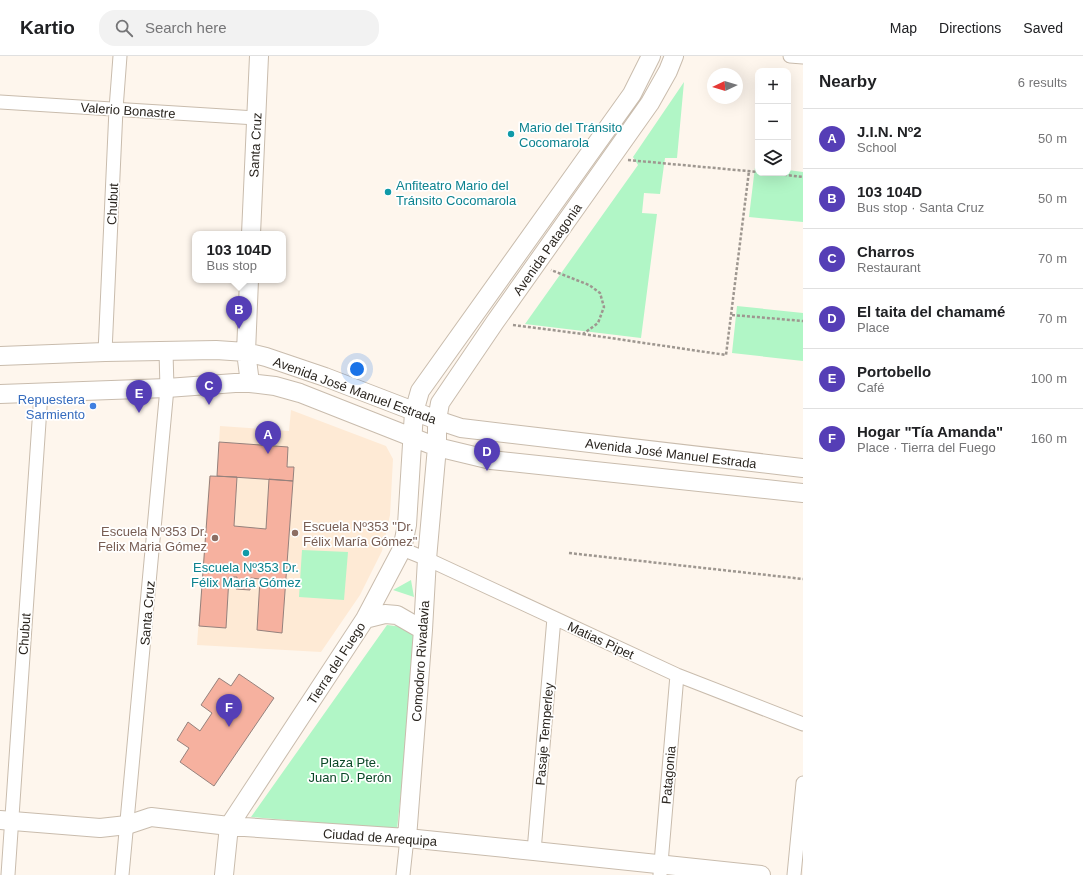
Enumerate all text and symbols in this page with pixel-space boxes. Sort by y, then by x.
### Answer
search box [99,10,379,46]
text: Kartio [20,17,75,38]
icon: search [113,17,135,39]
text: Search here [145,19,227,36]
text: Map [890,20,917,36]
text: Directions [939,20,1001,36]
text: Saved [1023,20,1063,36]
north arrow [707,68,743,104]
map controls [755,68,791,176]
button: + [755,68,791,104]
text: Nearby [819,72,877,91]
text: 6 results [1018,75,1067,90]
street label: Valerio Bonastre [80,100,176,121]
button: − [755,104,791,140]
street label: Santa Cruz [246,112,265,178]
place label: Mario del Tránsito Cocomarola [519,120,622,150]
text: J.I.N. Nº2 [857,123,922,140]
marker: Mario del Tránsito Cocomarola [506,129,516,139]
text: A [827,131,837,146]
text: 50 m [1038,131,1067,146]
button: layers [755,140,791,176]
text: School [857,140,897,155]
place label: Anfiteatro Mario del Tránsito Cocomarola [396,178,517,208]
street label: Chubut [104,182,121,225]
text: 103 104D [857,183,922,200]
marker: Anfiteatro Mario del Tránsito Cocomarola [383,187,393,197]
text: B [827,191,837,206]
text: 50 m [1038,191,1067,206]
street label: Avenida Patagonia [510,200,585,298]
text: Bus stop · Santa Cruz [857,200,984,215]
popup [192,231,286,283]
text: 103 104D [206,241,272,258]
text: Charros [857,243,915,260]
text: C [827,251,837,266]
text: 70 m [1038,251,1067,266]
text: Bus stop [206,258,257,273]
text: Restaurant [857,260,921,275]
pin: B [226,296,252,329]
text: El taita del chamamé [857,303,1005,320]
text: D [827,311,837,326]
text: 70 m [1038,311,1067,326]
text: Place [857,320,890,335]
street label: Avenida José Manuel Estrada [271,354,439,427]
your location [347,359,367,379]
text: Portobello [857,363,931,380]
text: E [828,371,836,386]
text: 100 m [1031,371,1067,386]
pin: C [196,372,222,405]
pin: E [126,380,152,413]
text: Café [857,380,884,395]
place label: Repuestera Sarmiento [18,392,86,422]
marker: Repuestera Sarmiento [88,401,98,411]
pin: A [255,421,281,454]
text: Hogar "Tía Amanda" [857,423,1003,440]
text: F [828,431,836,446]
text: 160 m [1031,431,1067,446]
street label: Avenida José Manuel Estrada [584,436,758,472]
pin: D [474,438,500,471]
text: Place · Tierra del Fuego [857,440,996,455]
place label: Escuela Nº353 "Dr. Félix María Gómez" [303,519,418,549]
place label: Escuela Nº353 Dr. Felix Maria Gómez [98,524,207,554]
marker: Escuela Nº353 "Dr. Félix María Gómez" [290,528,300,538]
marker: Escuela Nº353 Dr. Felix Maria Gómez [210,533,220,543]
marker: Escuela Nº353 Dr. Félix María Gómez [241,548,251,558]
place label: Escuela Nº353 Dr. Félix María Gómez [191,560,301,590]
street label: Santa Cruz [137,580,158,646]
street label: Comodoro Rivadavia [409,599,432,722]
street label: Chubut [16,612,33,655]
street label: Tierra del Fuego [304,619,369,707]
street label: Matias Pipet [565,619,637,663]
street label: Pasaje Temperley [533,682,557,786]
pin: F [216,694,242,727]
street label: Patagonia [658,744,679,805]
park label: Plaza Pte. Juan D. Perón [308,755,392,785]
street label: Ciudad de Arequipa [322,826,438,849]

